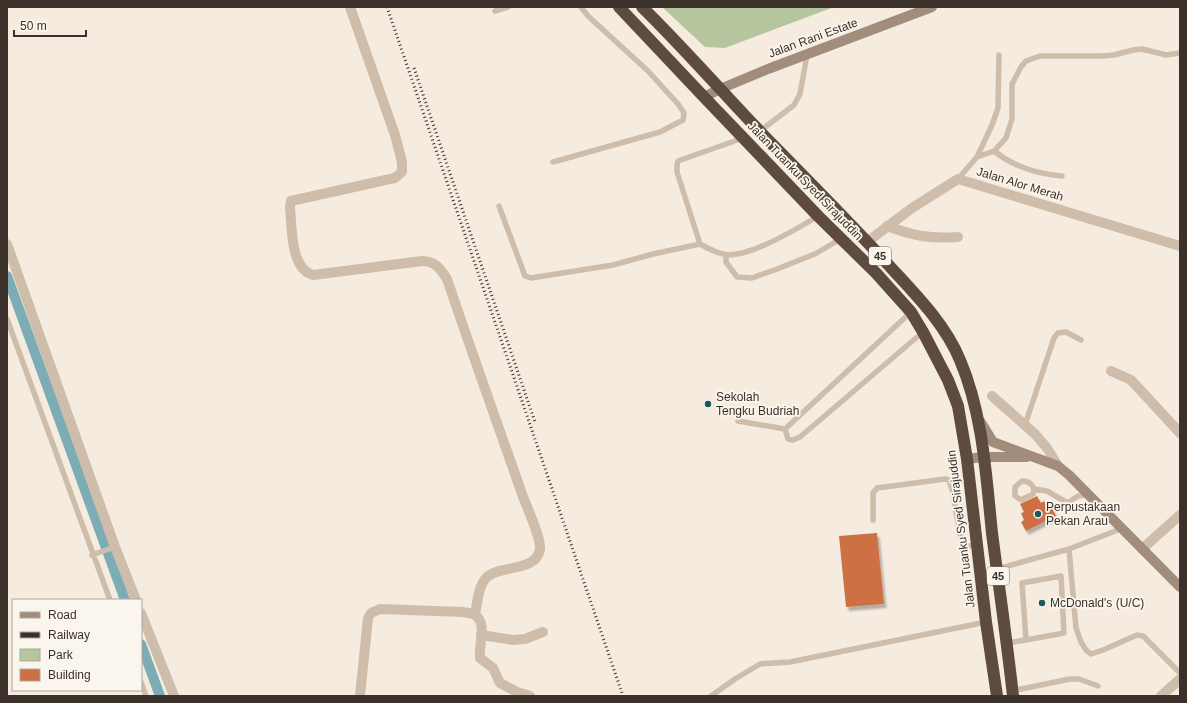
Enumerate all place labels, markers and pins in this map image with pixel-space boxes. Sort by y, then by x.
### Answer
place label: Sekolah Tengku Budriah [716,390,799,418]
marker: Sekolah Tengku Budriah [703,399,713,409]
place label: Perpustakaan Pekan Arau [1046,500,1120,528]
marker: Perpustakaan Pekan Arau [1033,509,1043,519]
place label: McDonald's (U/C) [1050,596,1144,610]
marker: McDonald's (U/C) [1037,598,1047,608]

